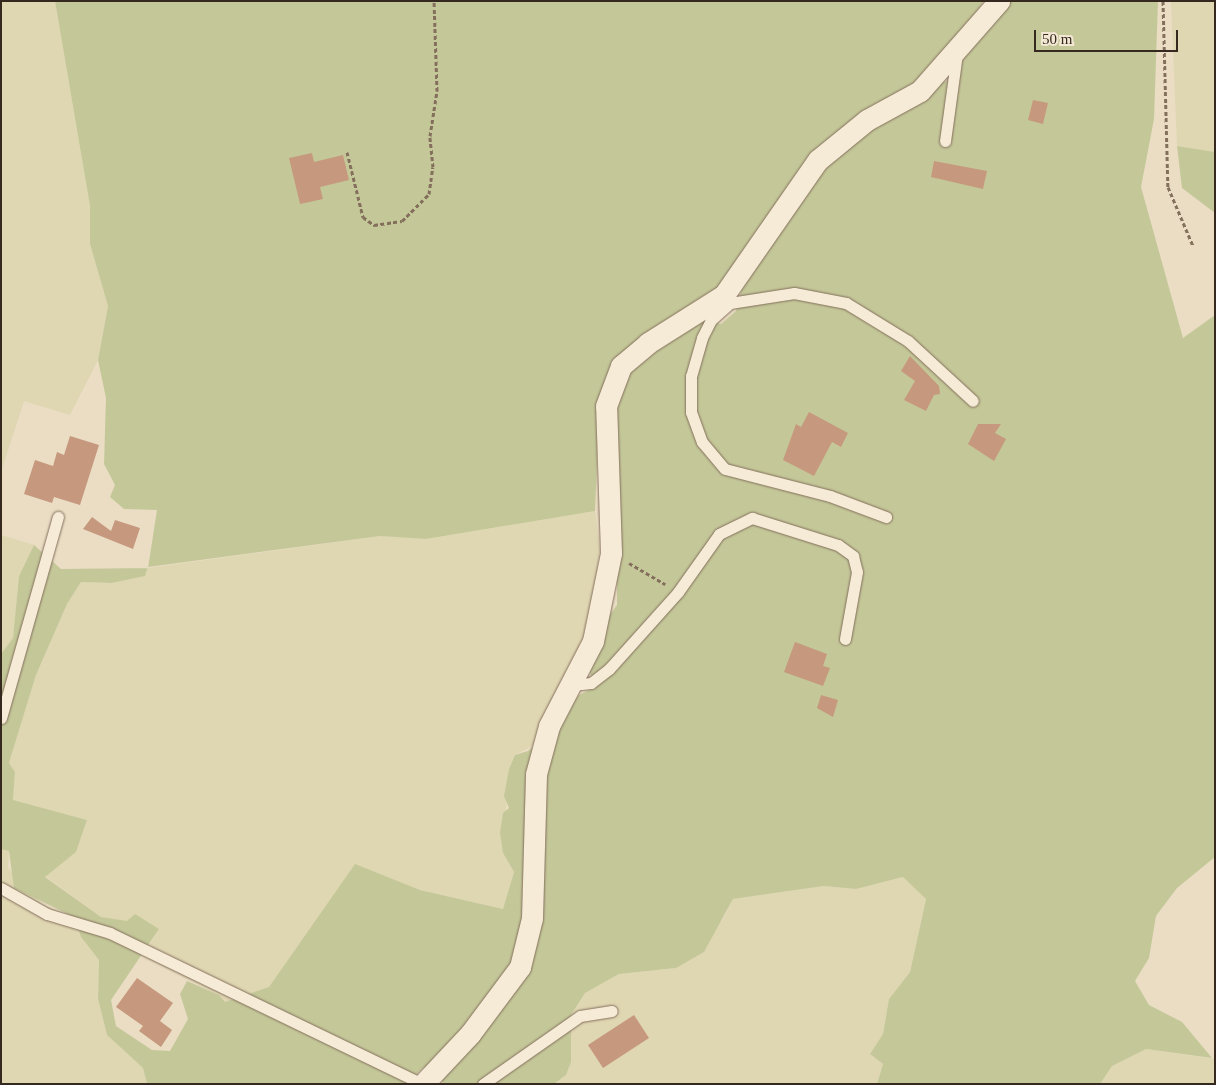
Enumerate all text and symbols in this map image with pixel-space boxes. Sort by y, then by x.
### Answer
scale bar [1036,20,1180,52]
text: 50 m [1042,31,1072,47]

